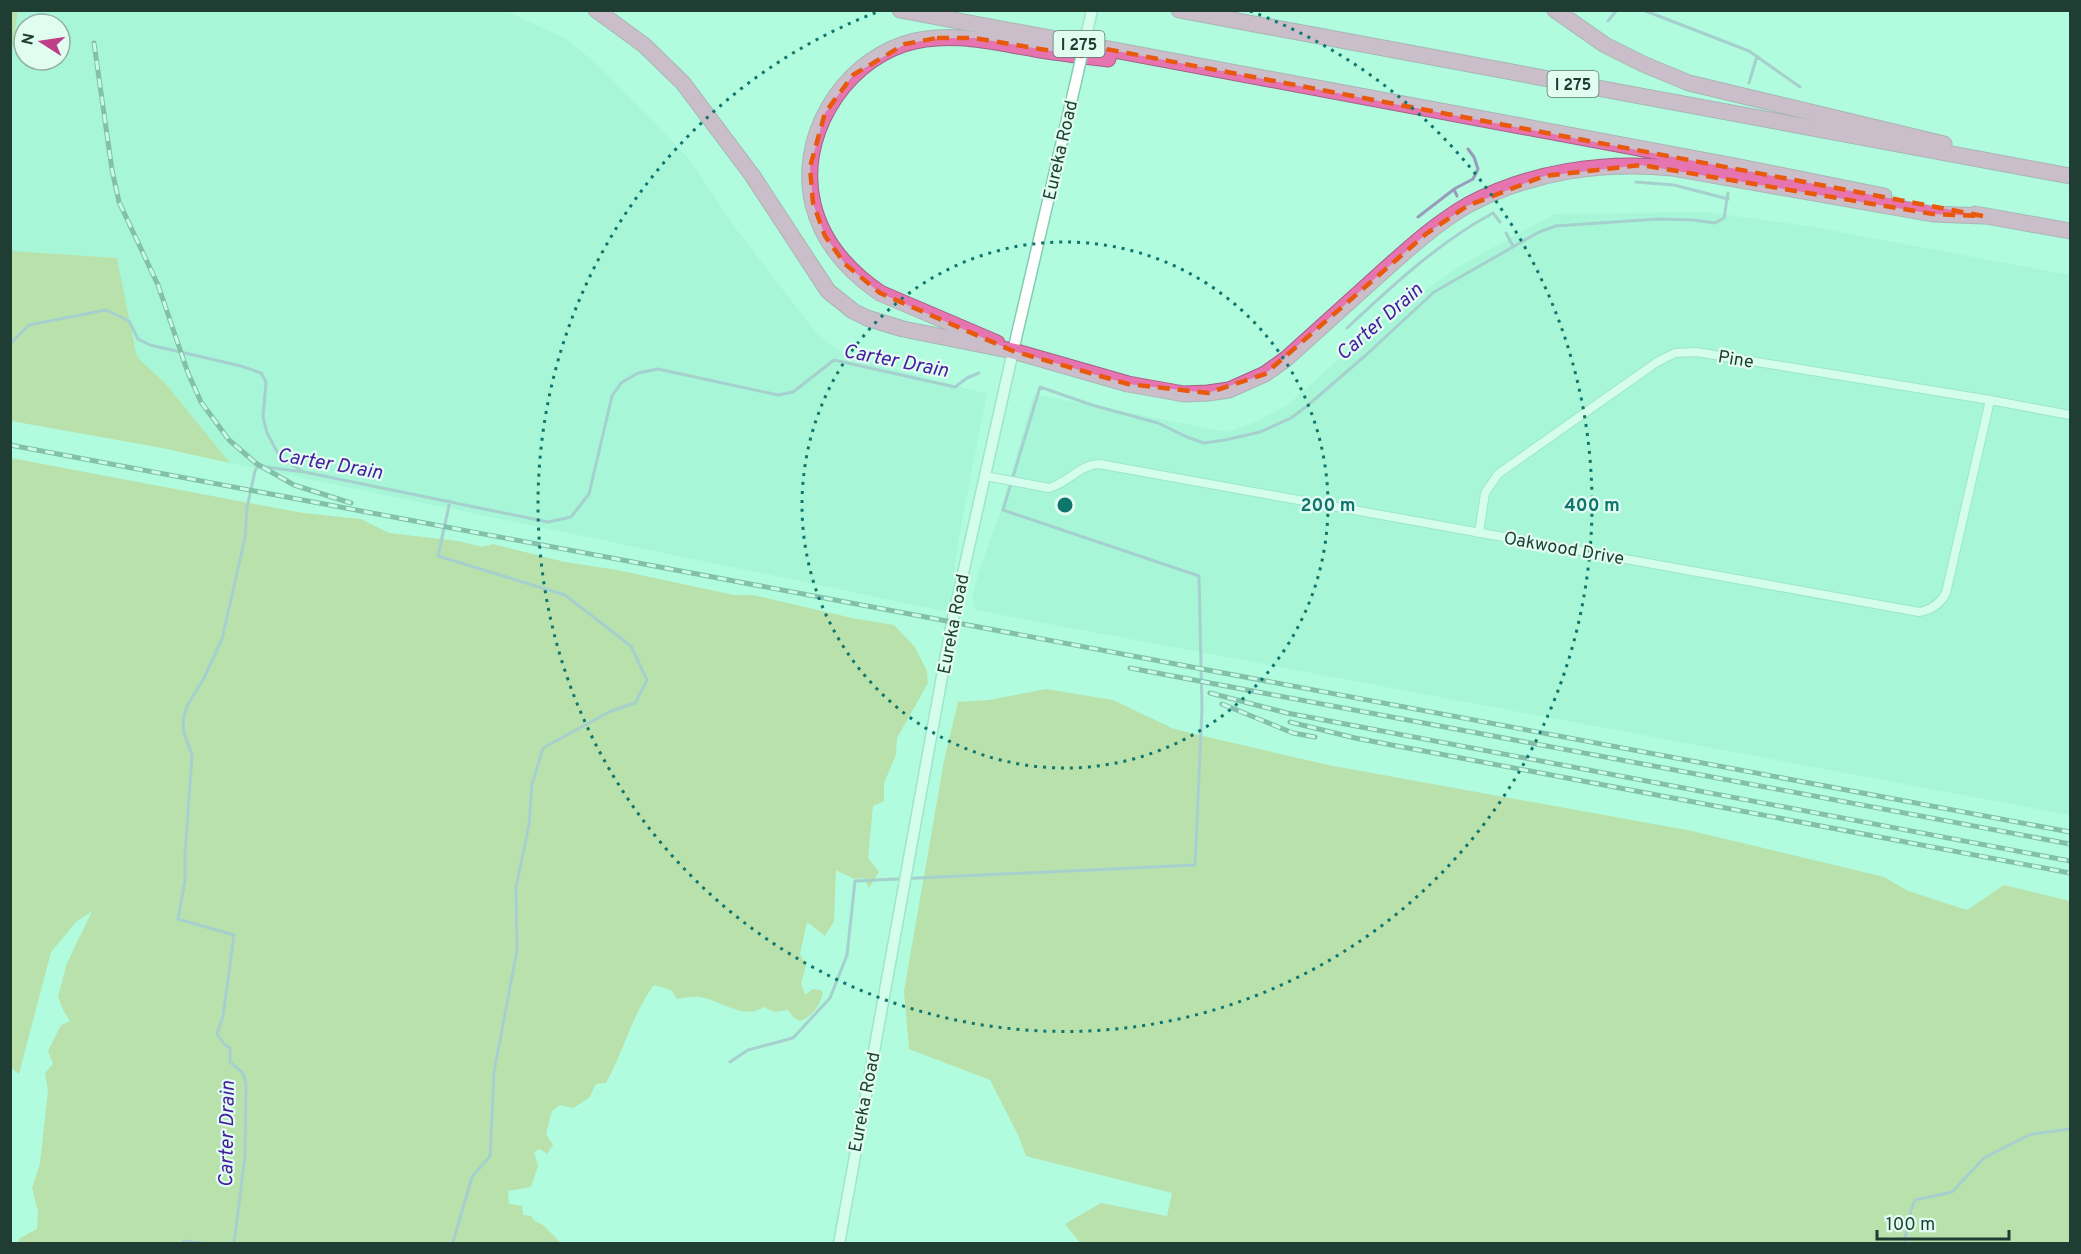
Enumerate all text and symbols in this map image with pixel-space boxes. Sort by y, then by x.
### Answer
north arrow [12,12,72,72]
road number: I 275 [1054,31,1104,57]
text: N [18,32,40,47]
road number: I 275 [1548,71,1598,97]
street label: Eureka Road [1039,98,1084,203]
water label: Carter Drain [1332,278,1429,367]
water label: Carter Drain [841,339,951,385]
street label: Pine [1716,346,1755,375]
water label: Carter Drain [275,443,385,487]
centre of rings [1055,495,1075,515]
text: 200 m [1300,495,1356,518]
text: 400 m [1564,495,1620,518]
street label: Oakwood Drive [1502,528,1626,571]
street label: Eureka Road [933,572,975,676]
street label: Eureka Road [844,1050,886,1154]
water label: Carter Drain [214,1080,242,1188]
scale bar [1877,1203,2009,1241]
text: 100 m [1886,1214,1935,1237]

